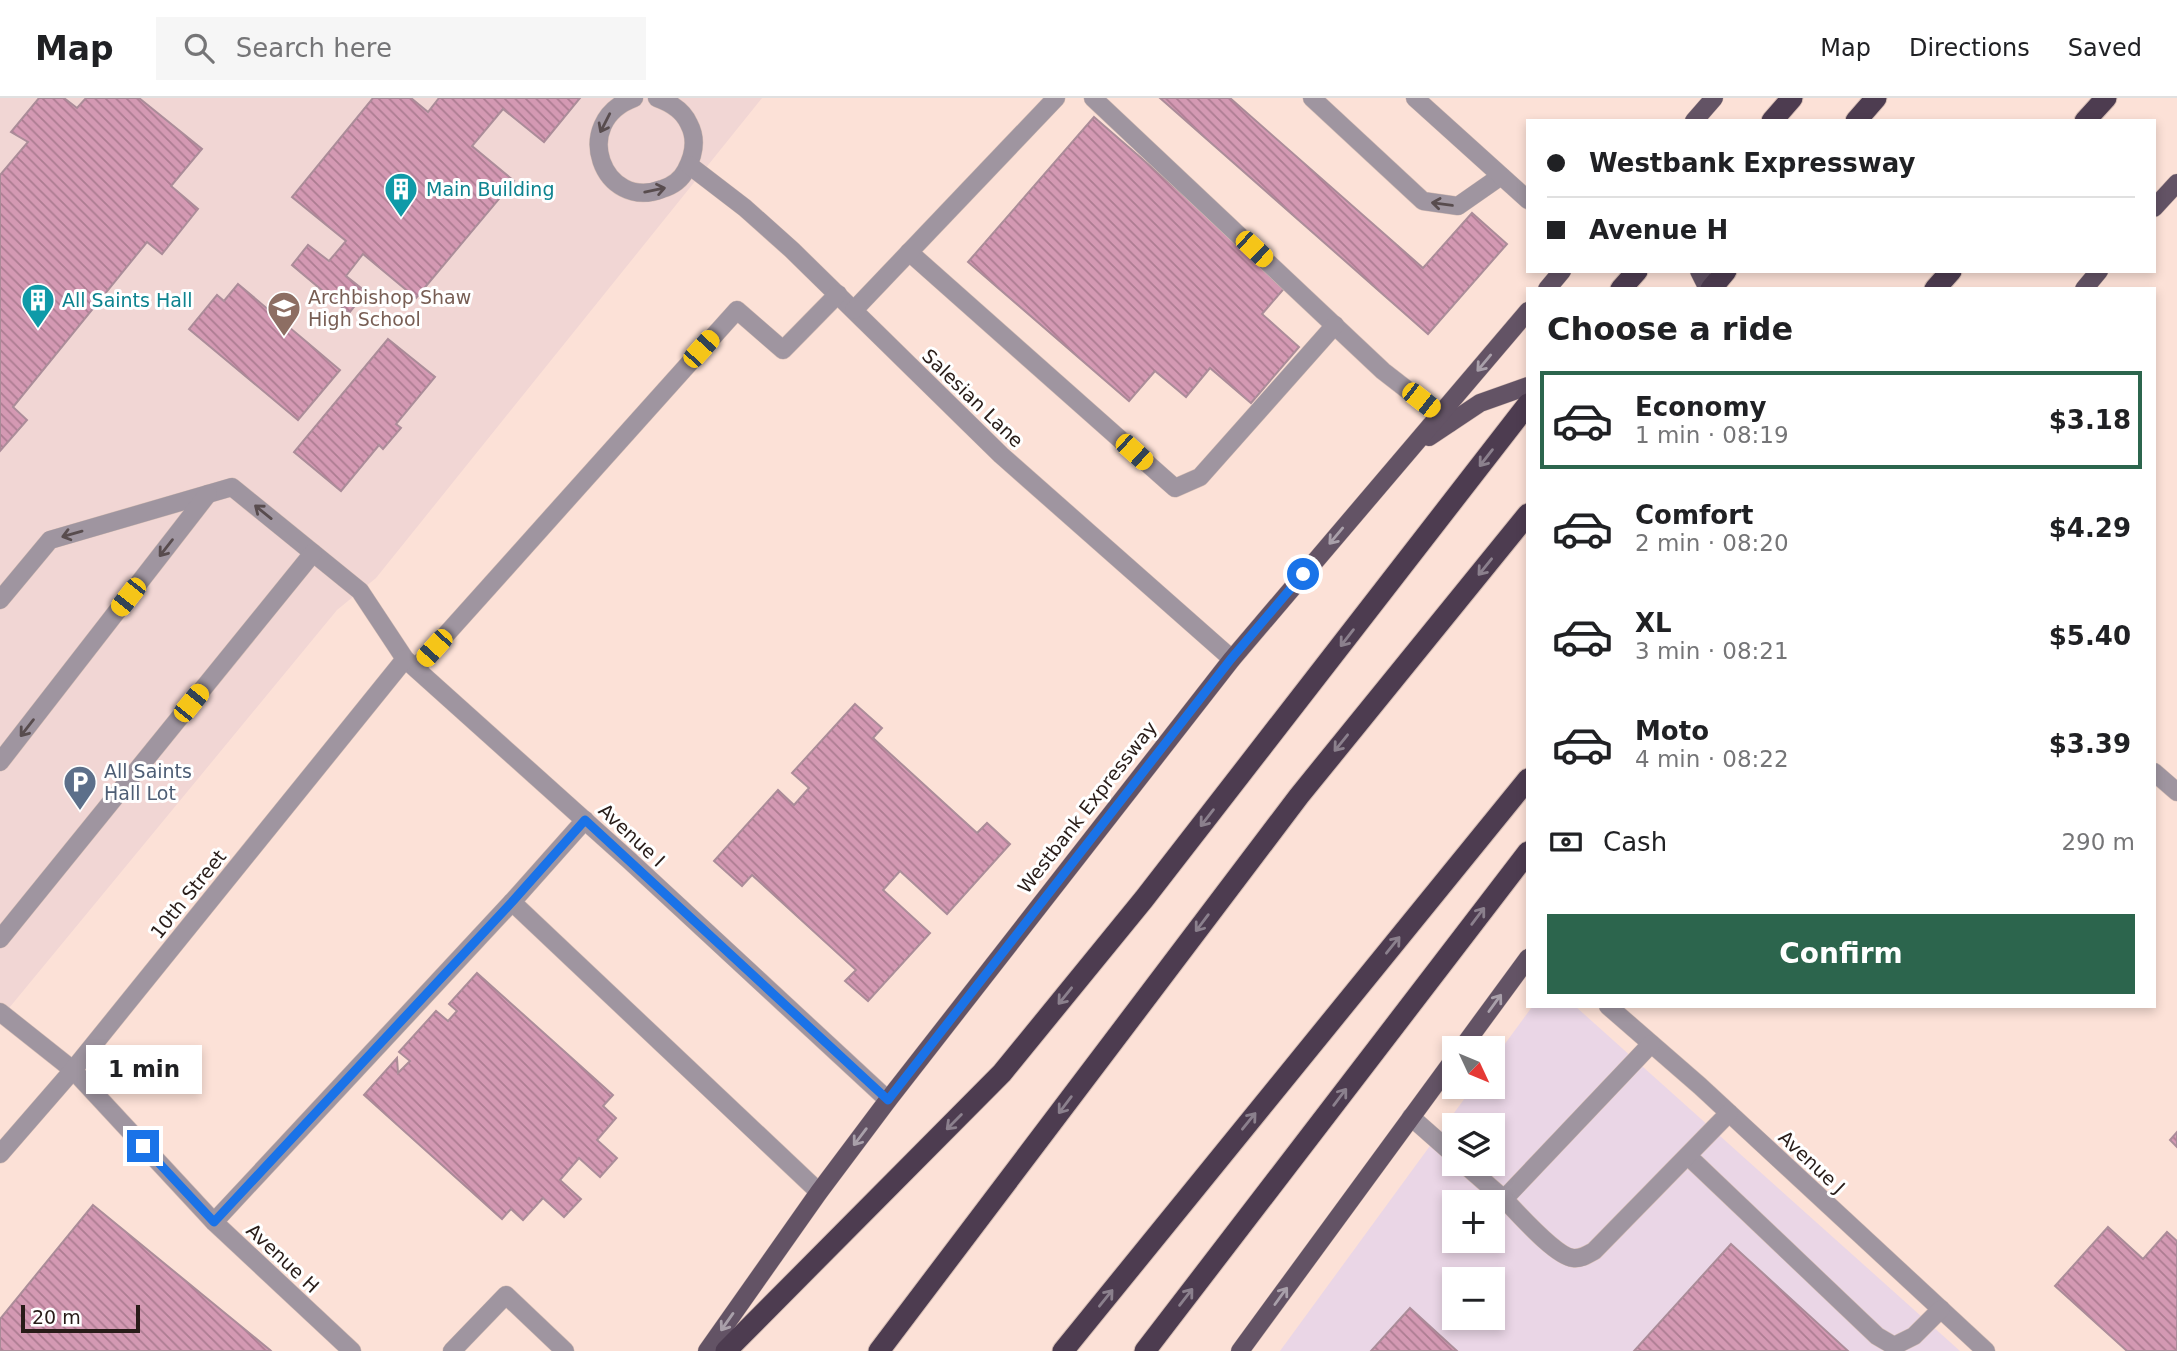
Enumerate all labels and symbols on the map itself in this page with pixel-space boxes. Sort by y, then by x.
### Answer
one-way arrow [597,112,611,133]
building icon: Main Building [382,170,420,219]
place label: Main Building [426,178,554,200]
one-way arrow [644,182,666,195]
one-way arrow [1431,197,1454,210]
car [1232,227,1277,271]
building icon: All Saints Hall [19,281,57,330]
place label: Archbishop Shaw High School [308,286,471,330]
place label: All Saints Hall [62,289,193,311]
school or university icon: Archbishop Shaw High School [265,289,303,338]
car [680,326,723,372]
street label: Salesian Lane [918,344,1028,452]
one-way arrow [1476,354,1492,372]
car [1398,379,1445,421]
car [1112,430,1157,474]
one-way arrow [1478,448,1493,467]
one-way arrow [254,505,272,520]
one-way arrow [1328,527,1344,545]
one-way arrow [61,528,84,541]
one-way arrow [159,539,174,557]
one-way arrow [1477,557,1492,575]
route start [1287,558,1319,590]
car [107,574,150,620]
car [413,625,456,671]
one-way arrow [1339,628,1354,647]
car [170,680,213,726]
street label: Westbank Expressway [1013,717,1161,897]
one-way arrow [19,718,34,737]
one-way arrow [1333,734,1349,752]
place label: All Saints Hall Lot [104,760,192,804]
parking icon: All Saints Hall Lot [61,763,99,812]
street label: Avenue I [594,799,670,871]
one-way arrow [1200,808,1215,826]
street label: 10th Street [146,845,230,943]
one-way arrow [1471,908,1486,926]
one-way arrow [1195,914,1210,932]
one-way arrow [1385,936,1400,954]
one-way arrow [1058,986,1073,1004]
one-way arrow [1488,994,1502,1013]
north arrow [1442,1036,1505,1099]
callout: 1 min [85,1044,201,1094]
one-way arrow [1333,1088,1347,1107]
one-way arrow [1057,1095,1072,1114]
one-way arrow [946,1113,963,1130]
one-way arrow [1241,1113,1257,1131]
street label: Avenue J [1774,1126,1850,1198]
one-way arrow [853,1127,867,1146]
route end [127,1130,159,1162]
street label: Avenue H [242,1219,324,1297]
one-way arrow [1273,1287,1288,1306]
one-way arrow [1179,1288,1194,1307]
one-way arrow [1098,1289,1113,1307]
scale bar [21,1302,140,1334]
one-way arrow [720,1312,734,1331]

